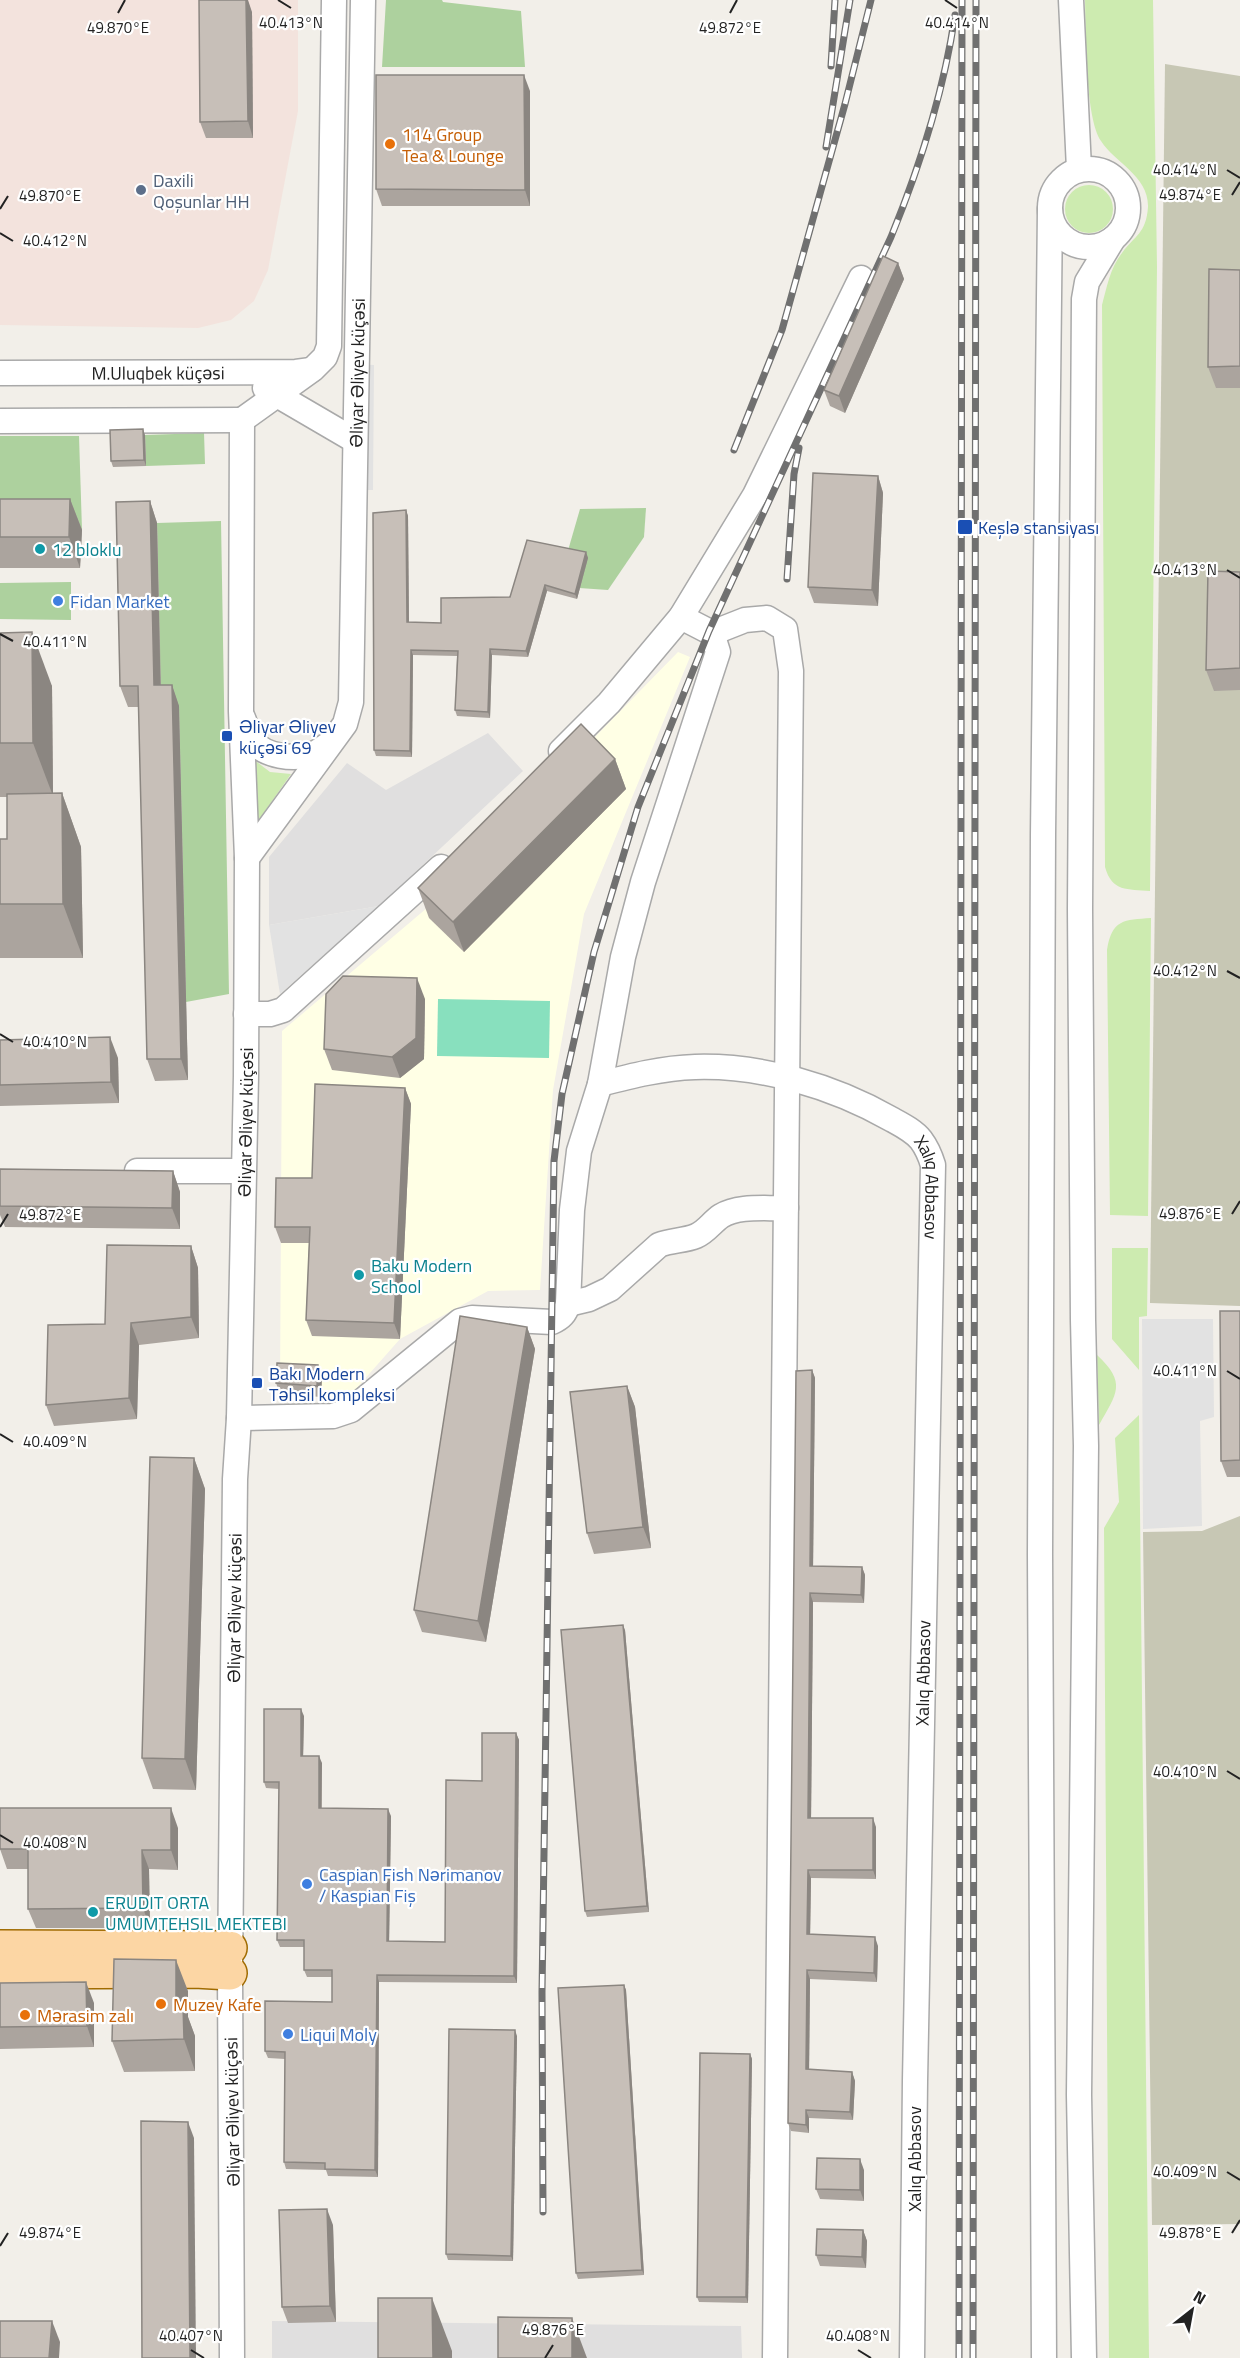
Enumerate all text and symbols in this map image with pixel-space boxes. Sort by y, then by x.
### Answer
text: 40.413°N [259,11,323,34]
text: 40.414°N [925,11,989,34]
text: 49.870°E [87,16,149,39]
text: 49.872°E [699,16,761,39]
place label: 114 Group Tea & Lounge [402,121,504,169]
marker: 114 Group Tea & Lounge [383,137,397,151]
text: 40.414°N [1153,158,1217,181]
place label: Daxili Qoşunlar HH [153,167,250,215]
marker: Daxili Qoşunlar HH [134,183,148,197]
text: 49.874°E [1159,183,1221,206]
text: 49.870°E [19,184,81,207]
text: 40.412°N [23,229,87,252]
street label: Əliyar Əliyev küçəsi [342,298,371,448]
street label: M.Uluqbek küçəsi [91,359,225,386]
place label: Keşlə stansiyası [978,514,1099,541]
marker: Keşlə stansiyası [956,518,974,536]
place label: 12 bloklu [52,536,122,563]
marker: 12 bloklu [33,542,47,556]
text: 40.413°N [1153,558,1217,581]
place label: Fidan Market [70,588,170,615]
marker: Fidan Market [51,594,65,608]
text: 40.411°N [23,630,87,653]
place label: Əliyar Əliyev küçəsi 69 [239,713,337,761]
marker: Əliyar Əliyev küçəsi 69 [220,729,234,743]
text: 40.412°N [1153,959,1217,982]
text: 40.410°N [23,1030,87,1053]
street label: Əliyar Əliyev küçəsi [230,1047,260,1197]
street label: Xalıq Abbasov [908,1129,947,1240]
text: 49.876°E [1159,1202,1221,1225]
text: 49.872°E [19,1203,81,1226]
place label: Baku Modern School [371,1252,472,1300]
marker: Baku Modern School [352,1268,366,1282]
text: 40.411°N [1153,1359,1217,1382]
place label: Bakı Modern Təhsil kompleksi [269,1360,395,1408]
marker: Bakı Modern Təhsil kompleksi [250,1376,264,1390]
text: 40.409°N [23,1430,87,1453]
street label: Əliyar Əliyev küçəsi [219,1533,248,1683]
street label: Xalıq Abbasov [909,1620,937,1726]
text: 40.410°N [1153,1760,1217,1783]
text: 40.408°N [23,1831,87,1854]
place label: Caspian Fish Nərimanov / Kaspian Fiş [319,1861,502,1909]
marker: Caspian Fish Nərimanov / Kaspian Fiş [300,1877,314,1891]
place label: ERUDIT ORTA UMUMTEHSIL MEKTEBI [105,1889,287,1937]
marker: ERUDIT ORTA UMUMTEHSIL MEKTEBI [86,1905,100,1919]
place label: Muzey Kafe [173,1991,262,2018]
marker: Muzey Kafe [154,1997,168,2011]
place label: Mərasim zalı [37,2002,134,2029]
marker: Mərasim zalı [18,2008,32,2022]
place label: Liqui Moly [300,2021,377,2048]
marker: Liqui Moly [281,2027,295,2041]
street label: Əliyar Əliyev küçəsi [217,2037,247,2187]
street label: Xalıq Abbasov [901,2106,928,2212]
text: 40.409°N [1153,2160,1217,2183]
text: 49.874°E [19,2221,81,2244]
text: 49.878°E [1159,2221,1221,2244]
north arrow [1162,2280,1222,2340]
text: N [1189,2284,1211,2310]
text: 49.876°E [522,2318,584,2341]
text: 40.407°N [159,2324,223,2347]
text: 40.408°N [826,2324,890,2347]

